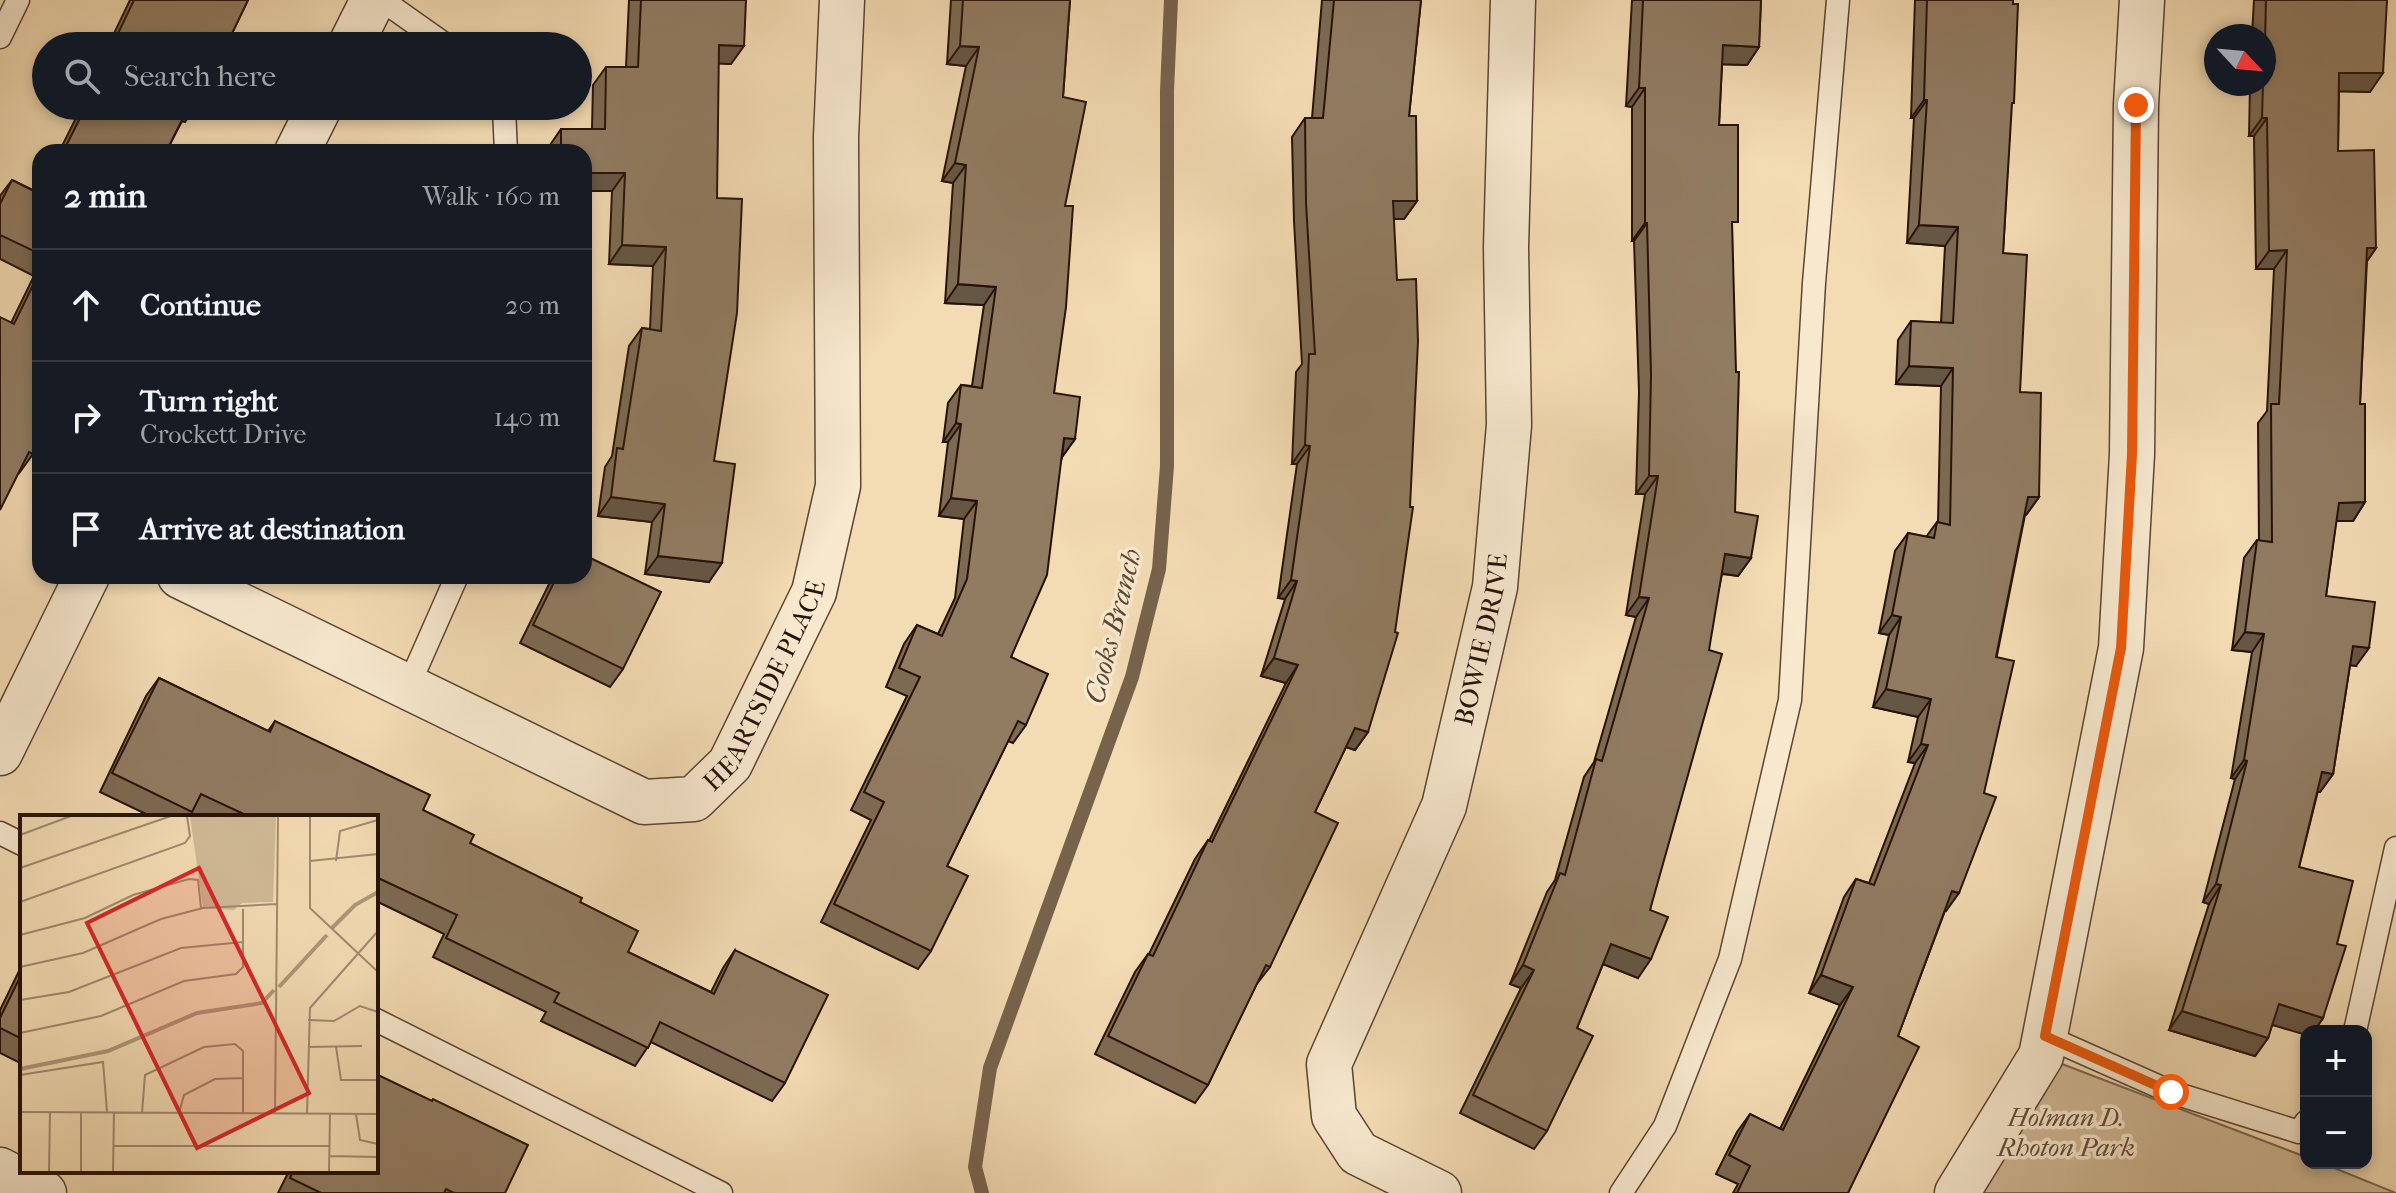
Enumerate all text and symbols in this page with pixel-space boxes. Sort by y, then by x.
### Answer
north arrow [2204,24,2276,96]
search box [32,32,592,120]
icon: search [60,54,104,98]
text: Search here [124,59,276,94]
route end [2118,87,2154,123]
text: 2 min [64,176,147,216]
text: Walk · 160 m [422,181,560,212]
icon: ahead [64,283,108,327]
text: Continue [140,288,261,323]
text: 20 m [505,290,560,321]
text: Turn right [140,384,278,419]
icon: right [64,395,108,439]
text: 140 m [494,402,560,433]
text: Crockett Drive [140,419,306,450]
icon: arrive [64,507,108,551]
text: Arrive at destination [140,512,405,547]
water label: Cooks Branch [1078,545,1148,707]
street label: BOWIE DRIVE [1448,552,1513,729]
street label: HEARTSIDE PLACE [696,577,832,797]
inset map [20,815,378,1173]
map controls [2300,1025,2372,1169]
button: + [2300,1025,2372,1097]
route start [2153,1074,2189,1110]
button: − [2300,1097,2372,1169]
park label: Holman D. Rhoton Park [1995,1102,2135,1163]

